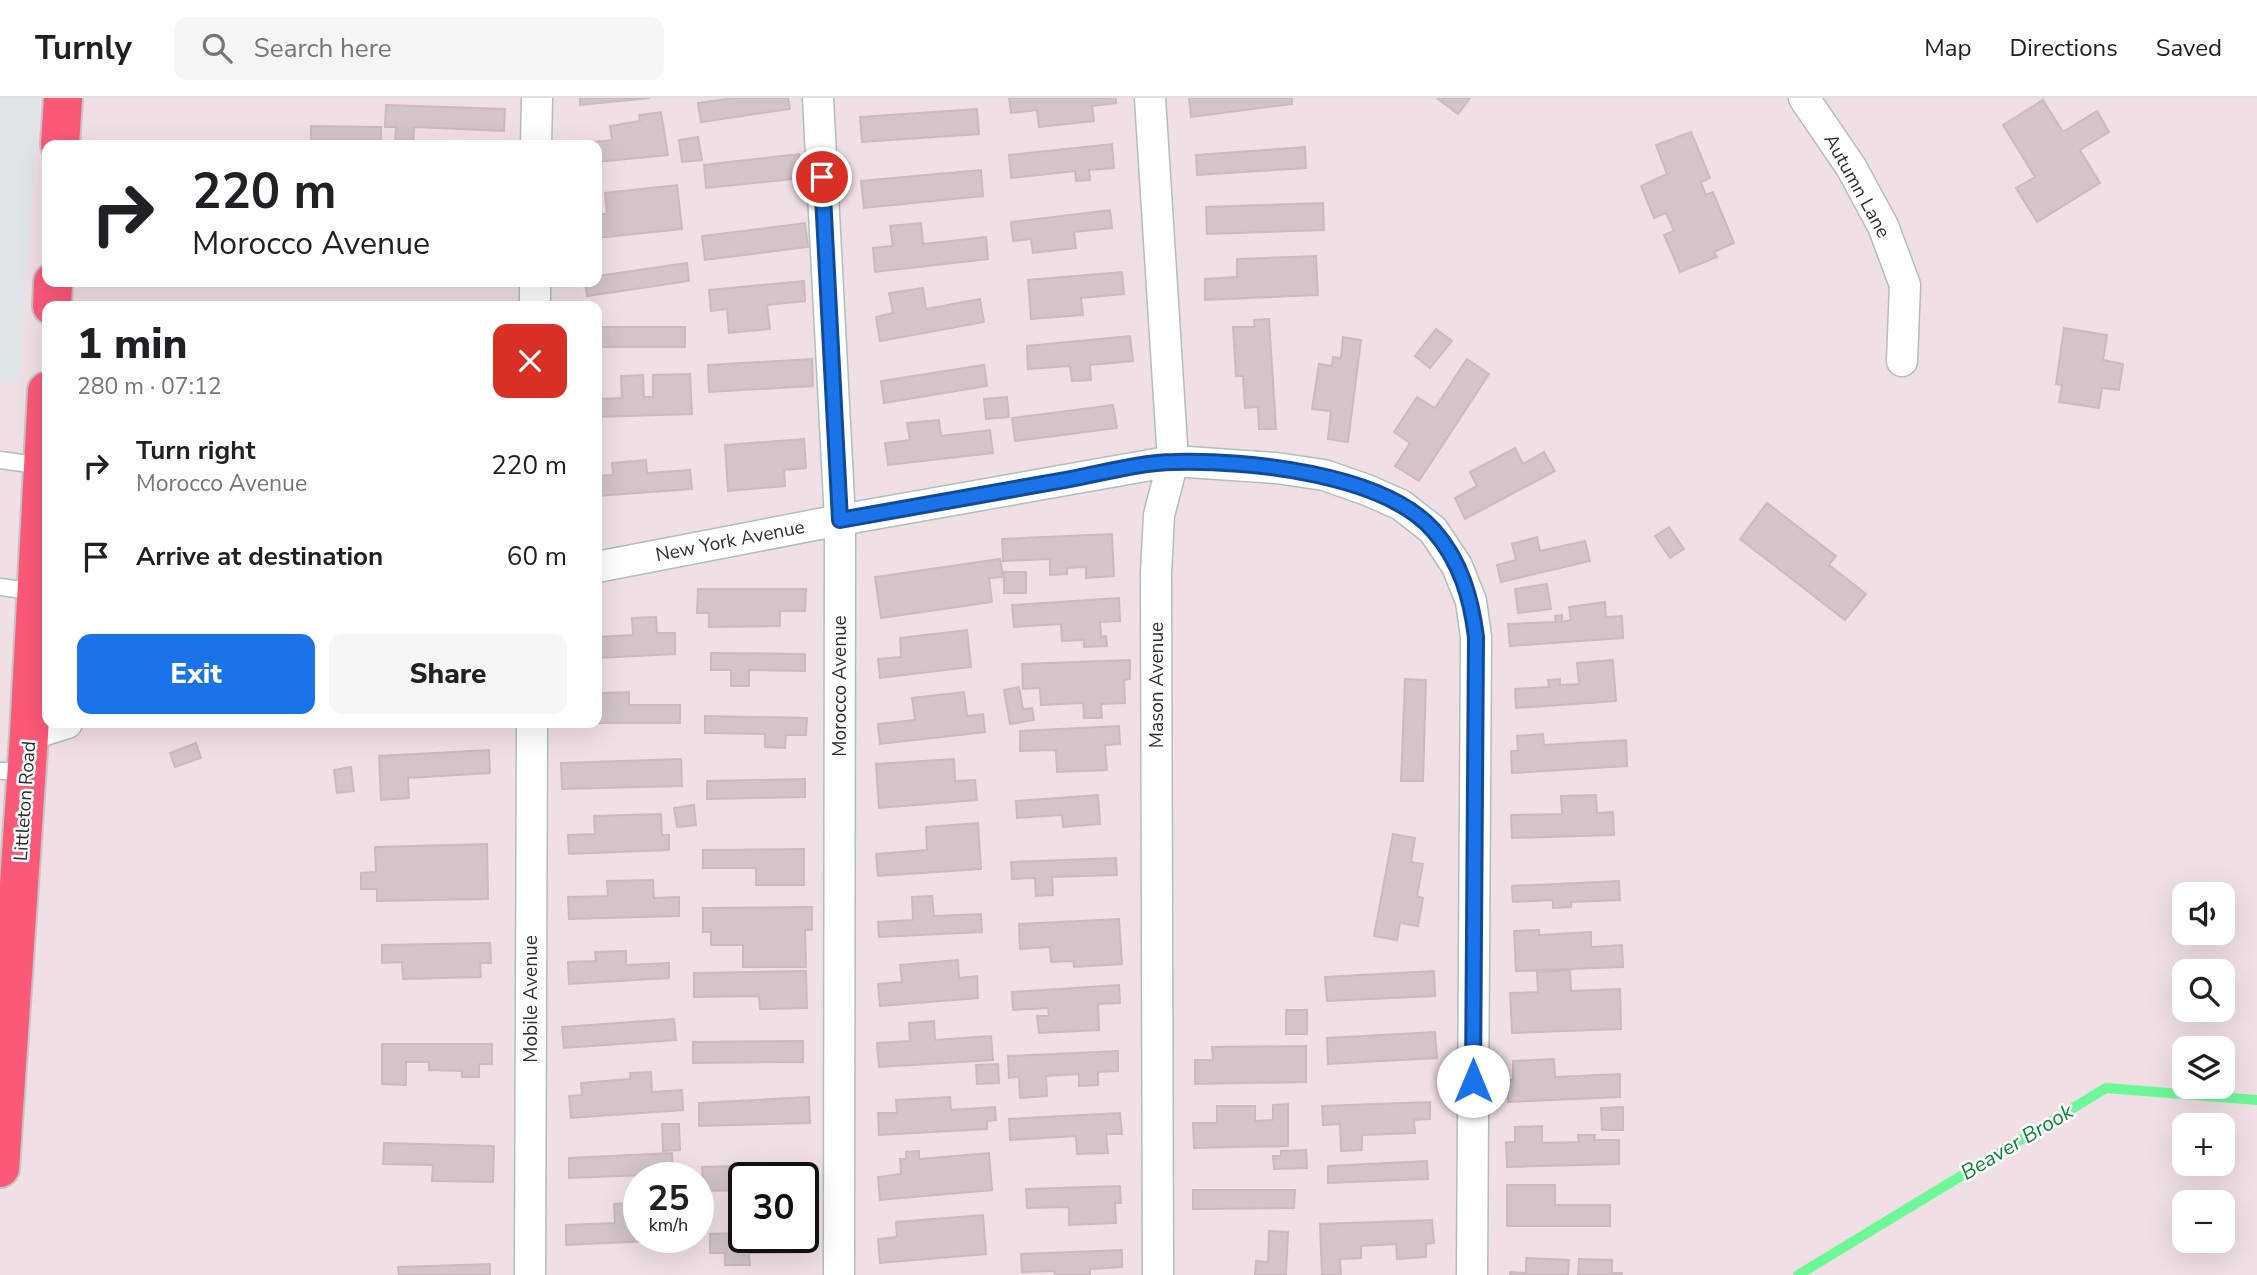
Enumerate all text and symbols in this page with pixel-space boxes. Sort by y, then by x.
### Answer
search box [174,17,664,80]
text: Turnly [35,26,132,71]
icon: search [198,29,236,67]
text: Search here [254,31,392,66]
text: Map [1924,32,1971,64]
text: Directions [2009,32,2118,64]
text: Saved [2156,32,2222,64]
street label: Autumn Lane [1818,129,1896,243]
pin [792,147,852,207]
text: 220 m [192,158,336,225]
icon: arrive [803,158,841,196]
icon: right [77,168,168,259]
text: Morocco Avenue [192,222,430,265]
text: 1 min [77,316,187,373]
button: close [493,324,567,398]
text: 280 m · 07:12 [77,371,222,402]
text: Turn right [136,433,255,468]
icon: right [77,447,115,485]
text: 220 m [491,448,567,483]
text: Morocco Avenue [136,468,307,499]
street label: New York Avenue [653,514,807,568]
icon: arrive [77,538,115,576]
text: Arrive at destination [136,539,383,574]
text: 60 m [507,539,567,574]
street label: Morocco Avenue [827,615,853,757]
street label: Mason Avenue [1144,622,1170,748]
button: Exit [77,634,315,714]
button: Share [329,634,567,714]
street label: Littleton Road [8,740,42,862]
map controls [2172,882,2235,1253]
button: sound [2172,882,2235,945]
street label: Mobile Avenue [518,935,544,1063]
button: search [2172,959,2235,1022]
button: layers [2172,1036,2235,1099]
position arrow [1436,1044,1510,1118]
water label: Beaver Brook [1956,1097,2079,1187]
button: + [2172,1113,2235,1176]
speed limit sign: 30 [728,1162,819,1253]
text: 25 [647,1175,690,1222]
button: − [2172,1190,2235,1253]
text: km/h [649,1213,688,1237]

